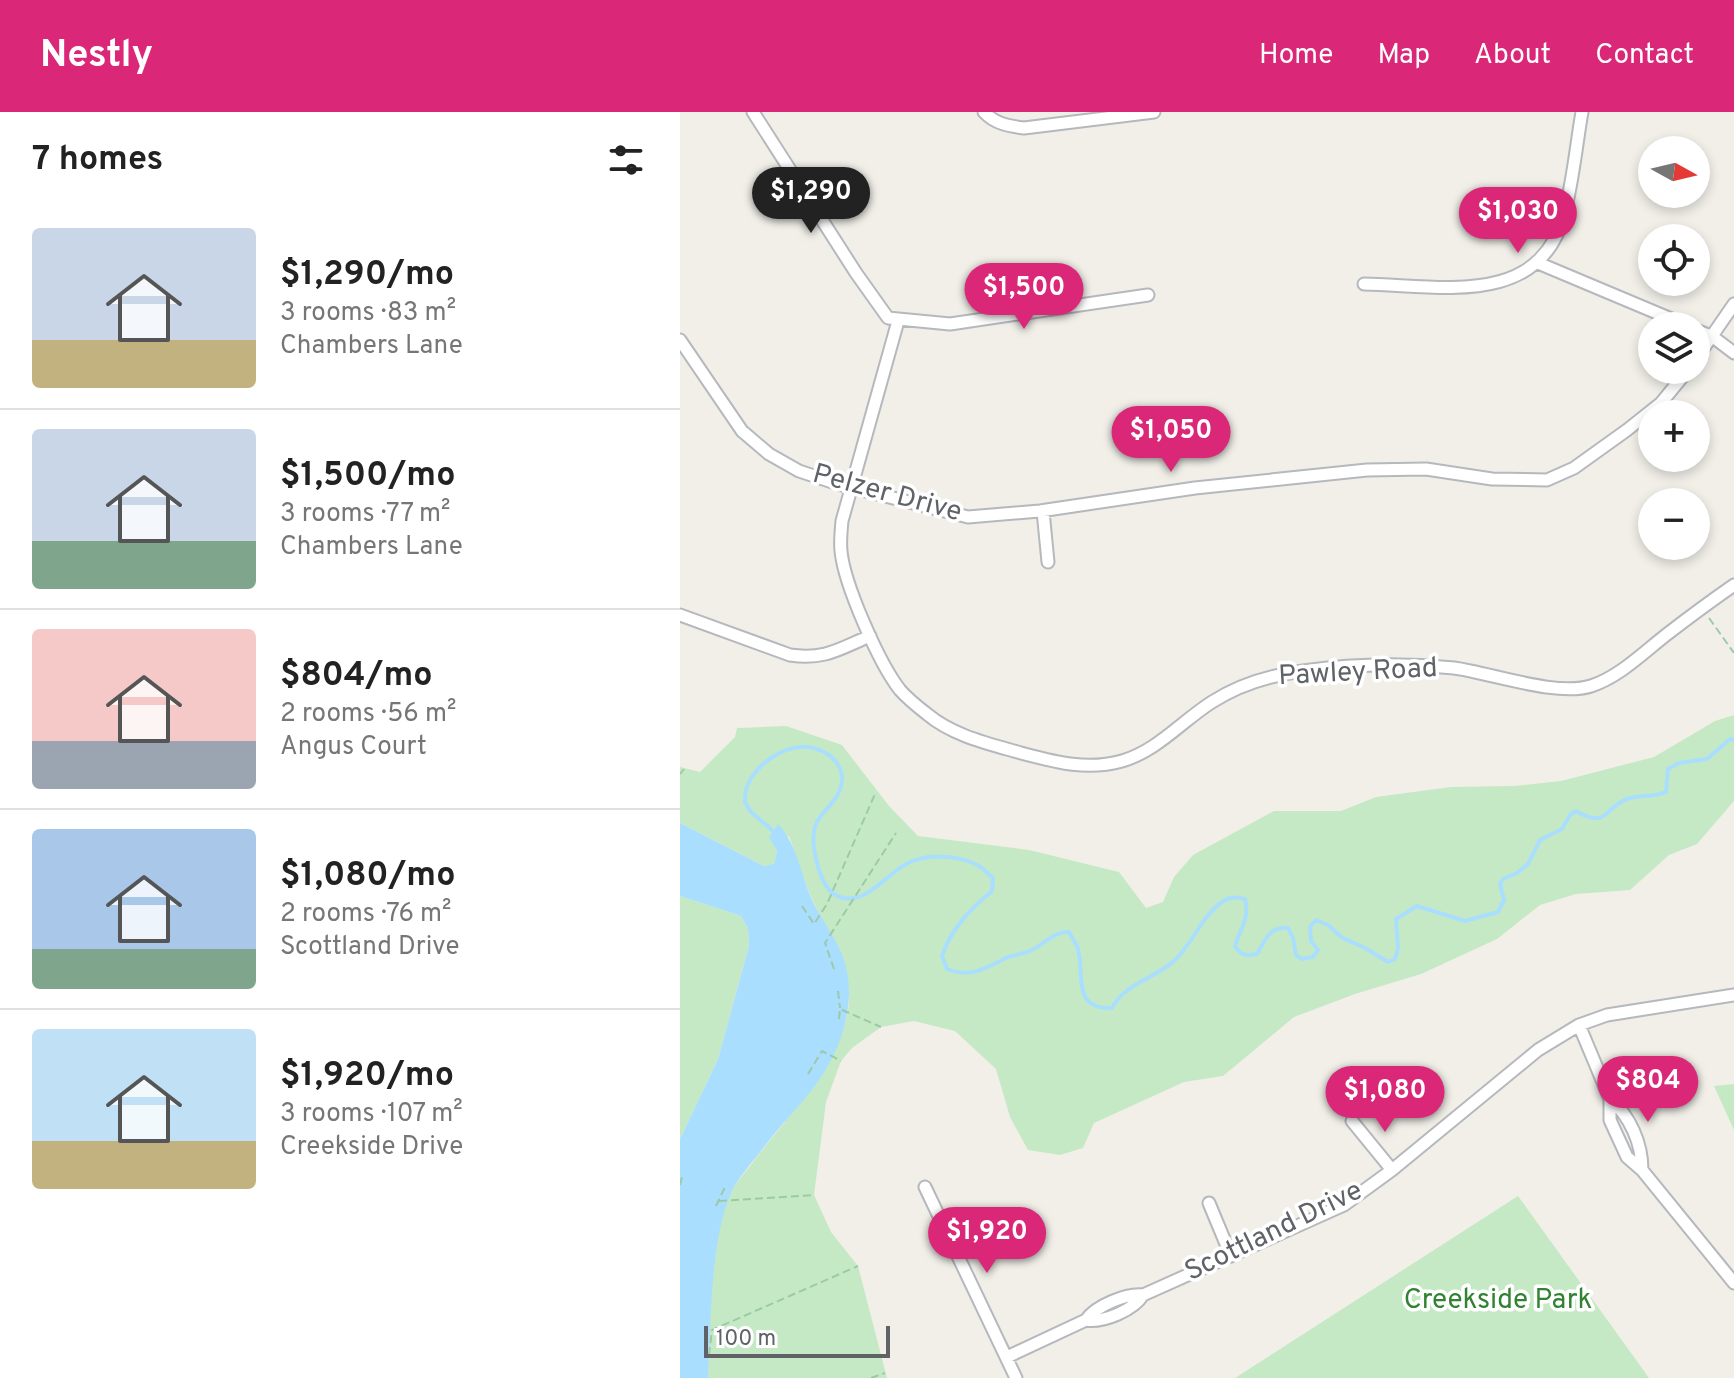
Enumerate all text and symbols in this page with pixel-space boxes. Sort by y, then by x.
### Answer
text: Nestly [40,32,153,81]
text: Home [1259,38,1333,74]
text: Map [1377,38,1430,74]
text: About [1474,38,1551,74]
text: Contact [1595,38,1694,74]
north arrow [1638,136,1710,208]
map controls [1638,136,1710,560]
icon: filters [604,138,648,182]
text: 7 homes [32,139,163,182]
pin: $1,290 [746,167,876,235]
text: $1,290 [770,176,852,209]
pin: $1,030 [1453,187,1583,255]
text: $1,030 [1477,196,1559,229]
button: locate [1638,224,1710,296]
text: $1,290/mo [280,254,454,297]
icon: home [96,260,192,356]
pin: $1,500 [959,263,1089,331]
text: $1,500 [983,272,1065,305]
text: 3 rooms · 83 m² [280,297,456,330]
button: layers [1638,312,1710,384]
text: Chambers Lane [280,330,463,363]
button: + [1638,400,1710,472]
pin: $1,050 [1106,406,1236,474]
text: $1,050 [1130,415,1212,448]
text: $1,500/mo [280,455,456,498]
street label: Pelzer Drive [808,457,966,531]
icon: home [96,461,192,557]
button: − [1638,488,1710,560]
text: 3 rooms · 77 m² [280,498,450,531]
text: Chambers Lane [280,531,463,564]
street label: Pawley Road [1277,651,1439,695]
text: $804/mo [280,655,433,698]
icon: home [96,661,192,757]
text: 2 rooms · 56 m² [280,698,456,731]
text: Angus Court [280,731,427,764]
text: $1,080/mo [280,855,456,898]
icon: home [96,861,192,957]
text: 2 rooms · 76 m² [280,898,452,931]
text: Scottland Drive [280,931,459,964]
text: $1,920/mo [280,1055,454,1098]
pin: $804 [1601,1056,1695,1124]
icon: home [96,1061,192,1157]
text: $804 [1615,1065,1681,1098]
pin: $1,080 [1320,1066,1450,1134]
text: $1,080 [1344,1075,1426,1108]
text: 3 rooms · 107 m² [280,1098,463,1131]
text: Creekside Drive [280,1131,463,1164]
street label: Scottland Drive [1179,1173,1369,1291]
pin: $1,920 [922,1207,1052,1275]
text: $1,920 [946,1216,1028,1249]
park label: Creekside Park [1404,1283,1592,1319]
scale bar [704,1322,890,1358]
text: 100 m [716,1326,776,1353]

